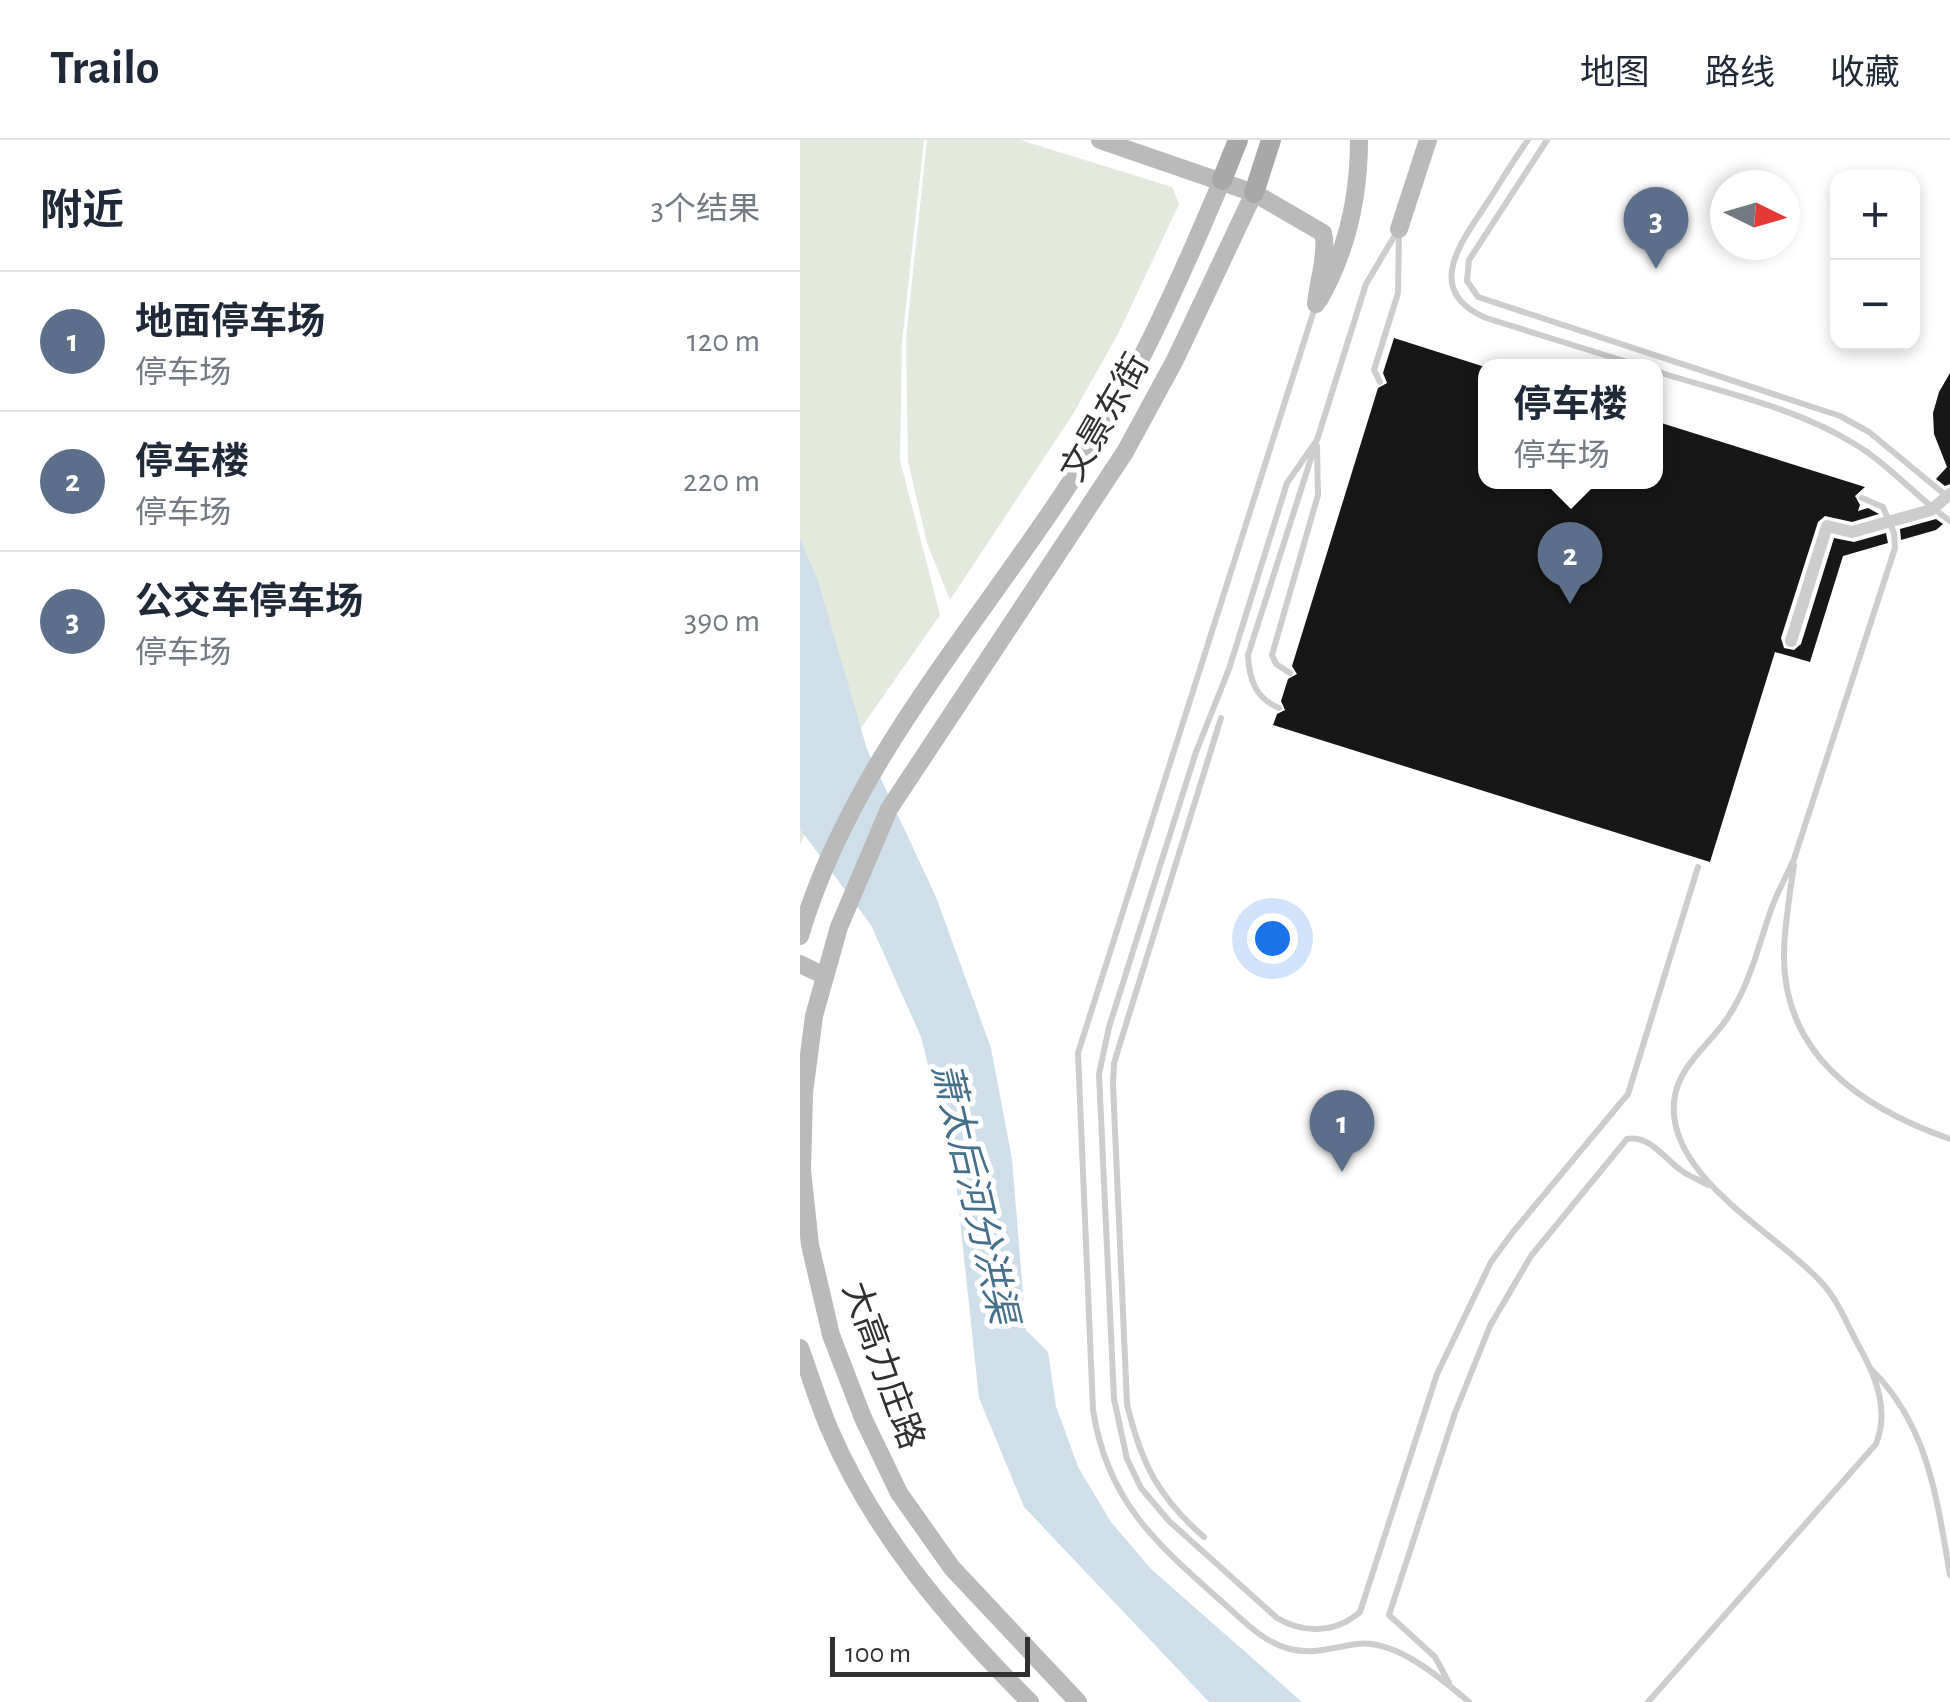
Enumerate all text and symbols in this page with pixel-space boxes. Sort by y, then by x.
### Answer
text: Trailo [50,45,160,93]
text: 地图 [1580,56,1650,91]
text: 路线 [1705,56,1775,91]
text: 收藏 [1830,56,1900,91]
north arrow [1710,170,1800,260]
map controls [1830,170,1920,350]
button: + [1830,170,1920,260]
pin: 3 [1624,186,1688,269]
text: 附近 [40,190,124,232]
text: 3个结果 [651,193,760,225]
button: − [1830,260,1920,350]
text: 地面停车场 [135,304,325,342]
text: 1 [67,325,78,357]
text: 120 m [687,325,760,357]
street label: 文景东街 [1053,347,1155,487]
text: 停车场 [135,357,231,389]
popup [1478,359,1663,489]
text: 停车楼 [1513,387,1628,425]
text: 停车场 [1513,440,1610,472]
text: 停车楼 [135,444,249,482]
text: 2 [65,465,80,497]
text: 220 m [683,465,760,497]
text: 停车场 [135,497,231,529]
pin: 2 [1538,522,1602,604]
text: 公交车停车场 [135,584,363,622]
text: 3 [66,605,79,637]
text: 390 m [684,605,760,637]
text: 停车场 [135,637,231,669]
your location [1247,913,1298,964]
water label: 萧太后河分洪渠 [925,1059,1025,1332]
pin: 1 [1310,1090,1374,1172]
street label: 大高力庄路 [836,1277,931,1454]
scale bar [830,1632,1030,1676]
text: 100 m [845,1640,911,1668]

